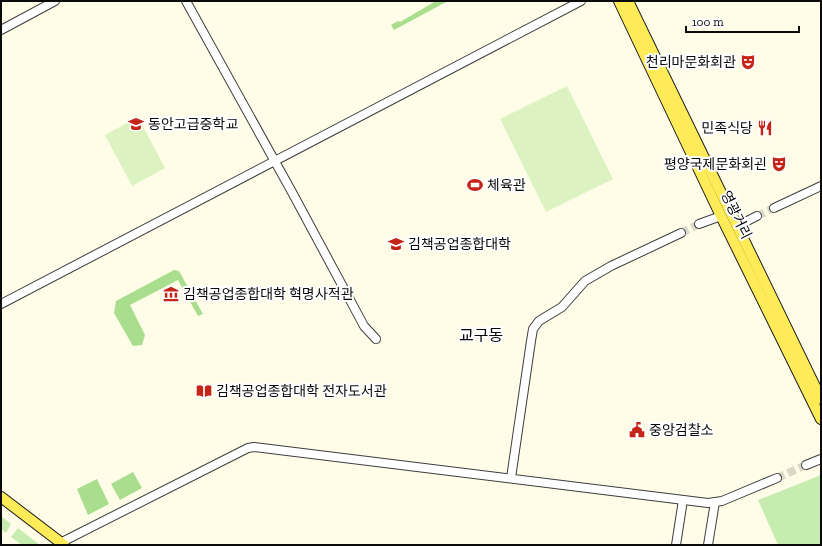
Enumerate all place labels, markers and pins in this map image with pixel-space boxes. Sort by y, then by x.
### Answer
theatre icon: 천리마문화회관 [739,53,757,71]
place label: 천리마문화회관 [646,54,736,71]
school or university icon: 동안고급중학교 [127,115,145,133]
place label: 동안고급중학교 [148,116,238,133]
restaurant icon: 민족식당 [756,119,774,137]
place label: 민족식당 [701,120,753,137]
theatre icon: 평양국제문화회괸 [770,155,788,173]
place label: 평양국제문화회괸 [664,156,767,173]
sports icon: 체육관 [466,176,484,194]
place label: 체육관 [487,177,526,194]
school or university icon: 김책공업종합대학 [387,235,405,253]
place label: 김책공업종합대학 [408,236,511,253]
museum icon: 김책공업종합대학 혁명사적관 [162,285,180,303]
place label: 김책공업종합대학 혁명사적관 [183,286,354,303]
library icon: 김책공업종합대학 전자도서관 [195,382,213,400]
place label: 김책공업종합대학 전자도서관 [216,383,387,400]
public building icon: 중앙검찰소 [628,421,646,439]
place label: 중앙검찰소 [649,422,714,439]

